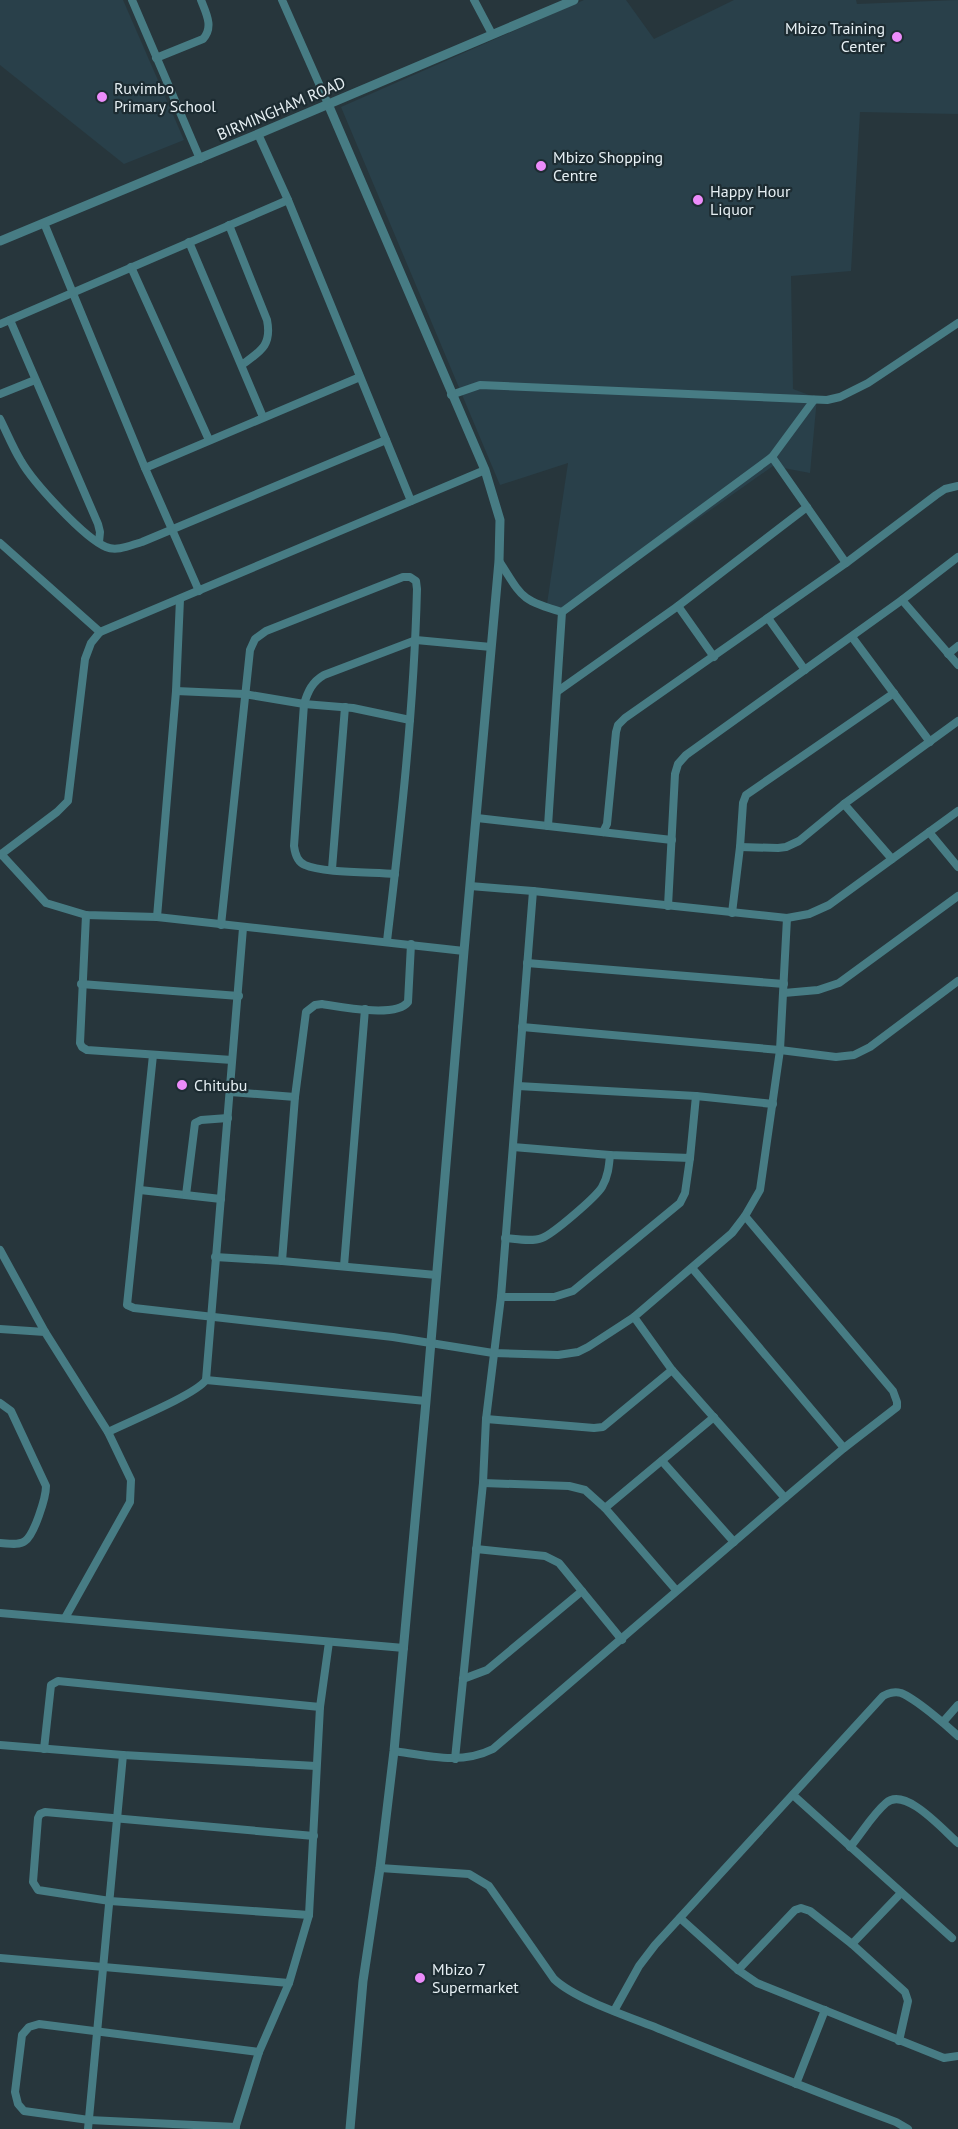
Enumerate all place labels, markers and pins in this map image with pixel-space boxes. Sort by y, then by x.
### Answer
place label: Mbizo Training Center [785,18,886,56]
marker: Mbizo Training Center [890,30,904,44]
place label: Ruvimbo Primary School [114,78,216,116]
marker: Ruvimbo Primary School [95,90,109,104]
place label: Mbizo Shopping Centre [553,147,663,185]
marker: Mbizo Shopping Centre [534,159,548,173]
place label: Happy Hour Liquor [710,181,791,219]
marker: Happy Hour Liquor [691,193,705,207]
place label: Chitubu [194,1075,248,1095]
marker: Chitubu [175,1078,189,1092]
place label: Mbizo 7 Supermarket [432,1959,519,1997]
marker: Mbizo 7 Supermarket [413,1971,427,1985]

